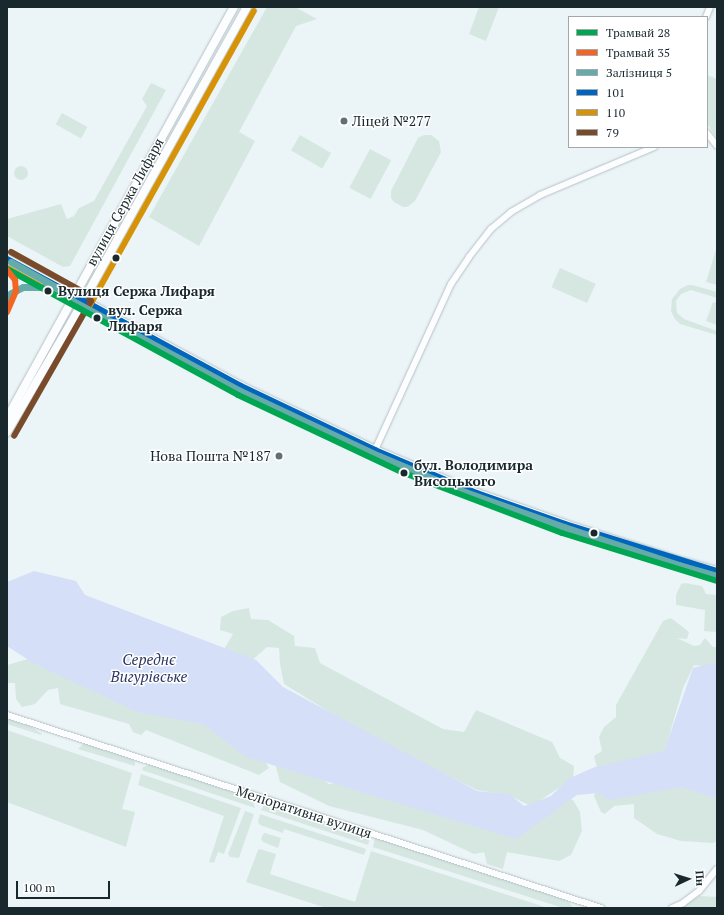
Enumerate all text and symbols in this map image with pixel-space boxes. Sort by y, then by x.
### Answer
legend [568,16,708,148]
text: Трамвай 28 [606,25,670,40]
text: Трамвай 35 [606,45,670,60]
text: Залізниця 5 [606,65,672,80]
text: 101 [606,85,625,100]
text: 110 [606,105,625,120]
place label: Ліцей №277 [352,113,431,129]
marker: Ліцей №277 [339,116,349,126]
text: 79 [606,125,619,140]
street label: вулиця Сержа Лифаря [83,135,167,269]
unlabelled marker [111,253,121,263]
place label: Вулиця Сержа Лифаря [58,283,215,299]
marker: Вулиця Сержа Лифаря [41,284,55,298]
place label: вул. Сержа Лифаря [108,302,183,334]
marker: вул. Сержа Лифаря [90,311,104,325]
place label: Нова Пошта №187 [150,448,271,464]
marker: Нова Пошта №187 [274,451,284,461]
place label: бул. Володимира Висоцького [414,457,533,490]
marker: бул. Володимира Висоцького [397,466,411,480]
unlabelled marker [589,528,599,538]
water label: Середнє Вигурівське [111,650,187,685]
street label: Меліоративна вулиця [234,782,374,842]
north arrow [668,859,708,899]
text: Пн [692,870,707,886]
scale bar [18,873,112,899]
text: 100 m [23,880,55,895]

